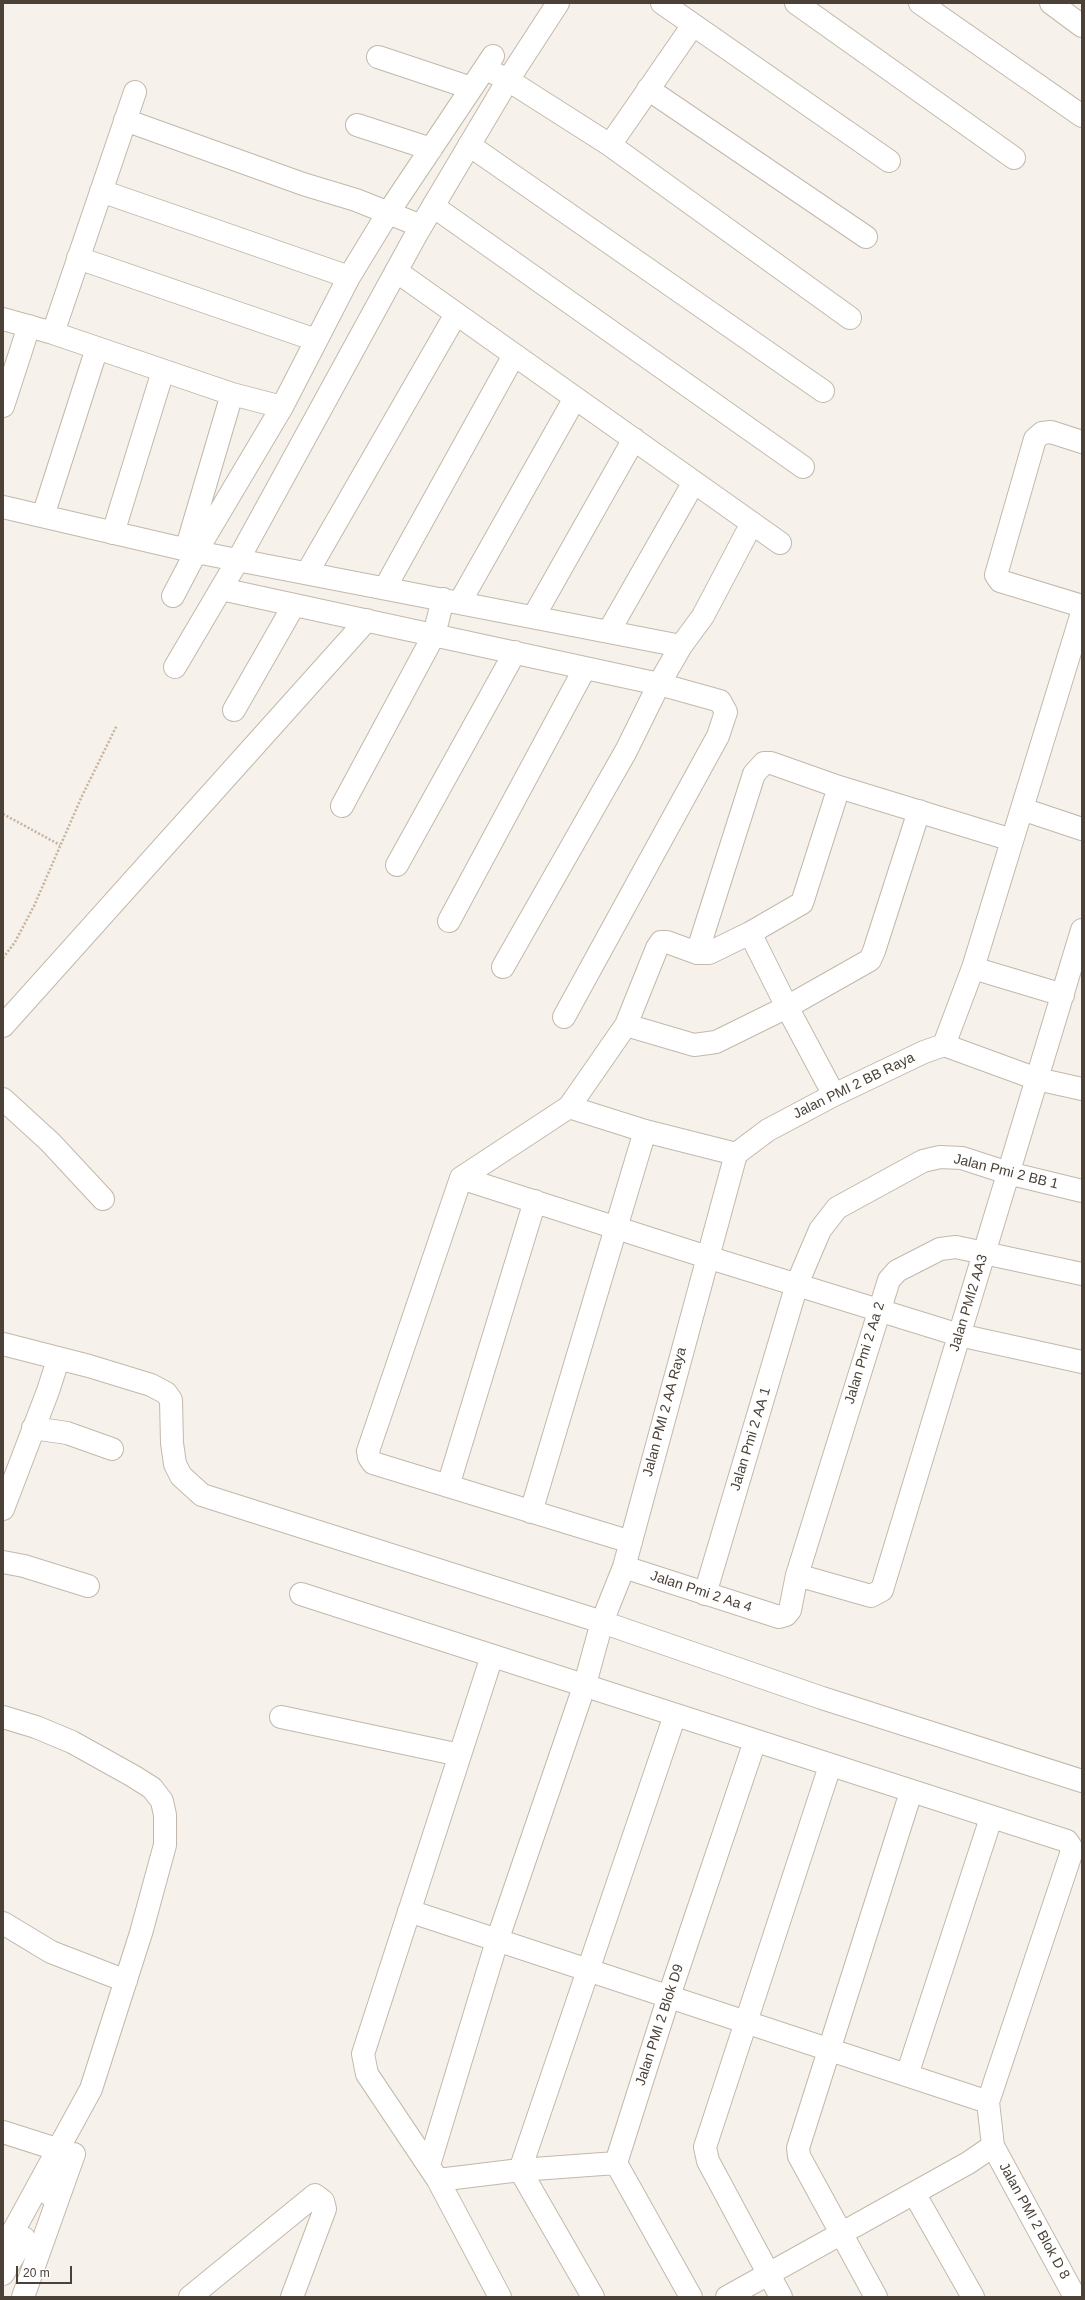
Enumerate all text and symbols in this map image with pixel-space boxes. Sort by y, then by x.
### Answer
street label: Jalan PMI 2 BB Raya [791,1049,917,1123]
street label: Jalan Pmi 2 BB 1 [952,1151,1060,1193]
street label: Jalan PMI2 AA3 [946,1253,992,1353]
street label: Jalan Pmi 2 Aa 2 [841,1300,889,1406]
street label: Jalan PMI 2 AA Raya [640,1346,690,1478]
street label: Jalan Pmi 2 AA 1 [727,1385,775,1493]
street label: Jalan Pmi 2 Aa 4 [648,1568,754,1616]
street label: Jalan PMI 2 Blok D9 [632,1962,688,2088]
street label: Jalan PMI 2 Blok D 8 [995,2160,1073,2282]
scale bar [18,2258,74,2284]
text: 20 m [23,2266,50,2280]

